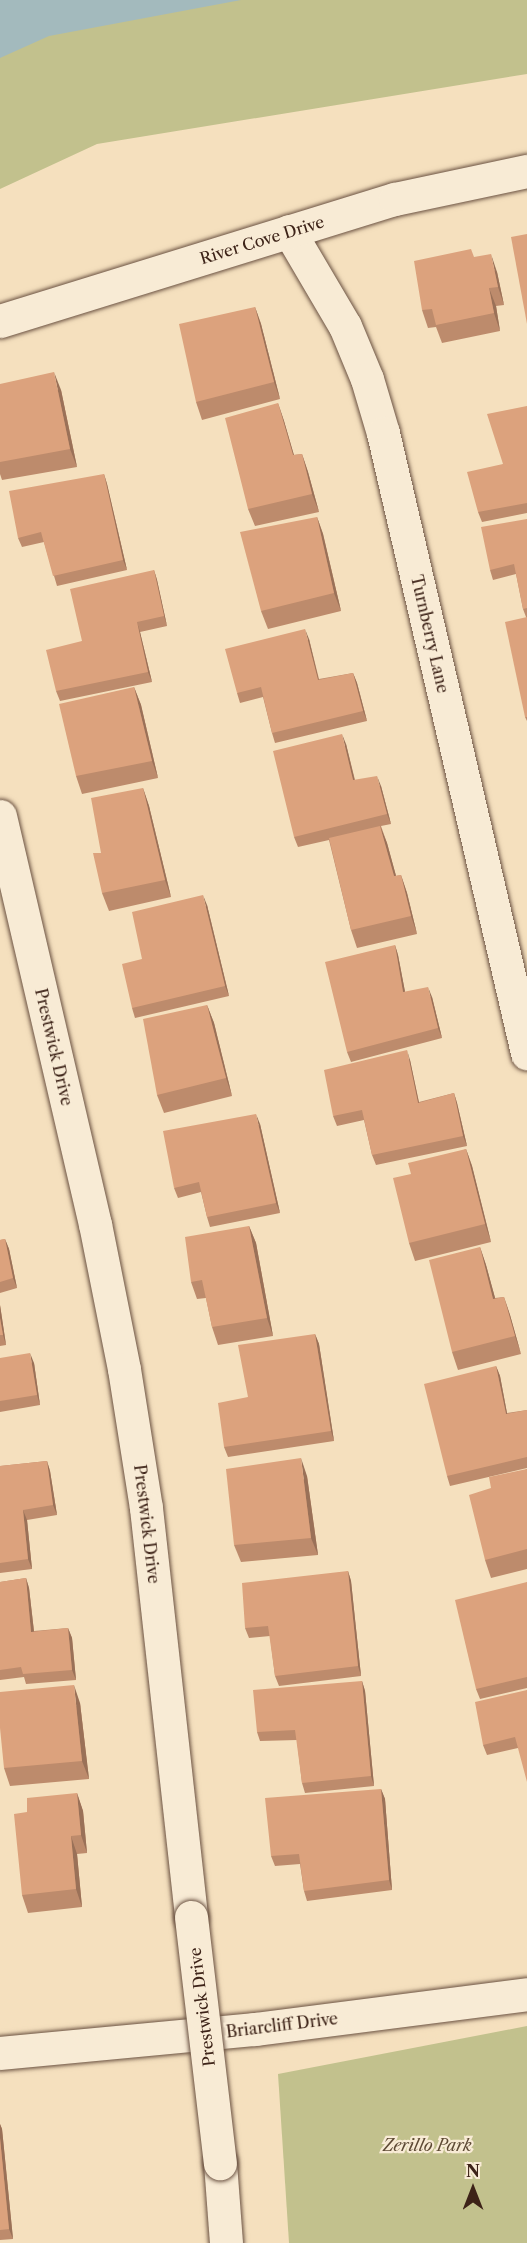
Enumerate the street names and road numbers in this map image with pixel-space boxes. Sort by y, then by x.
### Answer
street label: River Cove Drive [197,212,327,268]
street label: Turnberry Lane [407,573,453,695]
street label: Prestwick Drive [31,986,77,1108]
street label: Prestwick Drive [130,1463,164,1585]
street label: Prestwick Drive [185,1946,219,2068]
street label: Briarcliff Drive [225,2009,339,2041]

